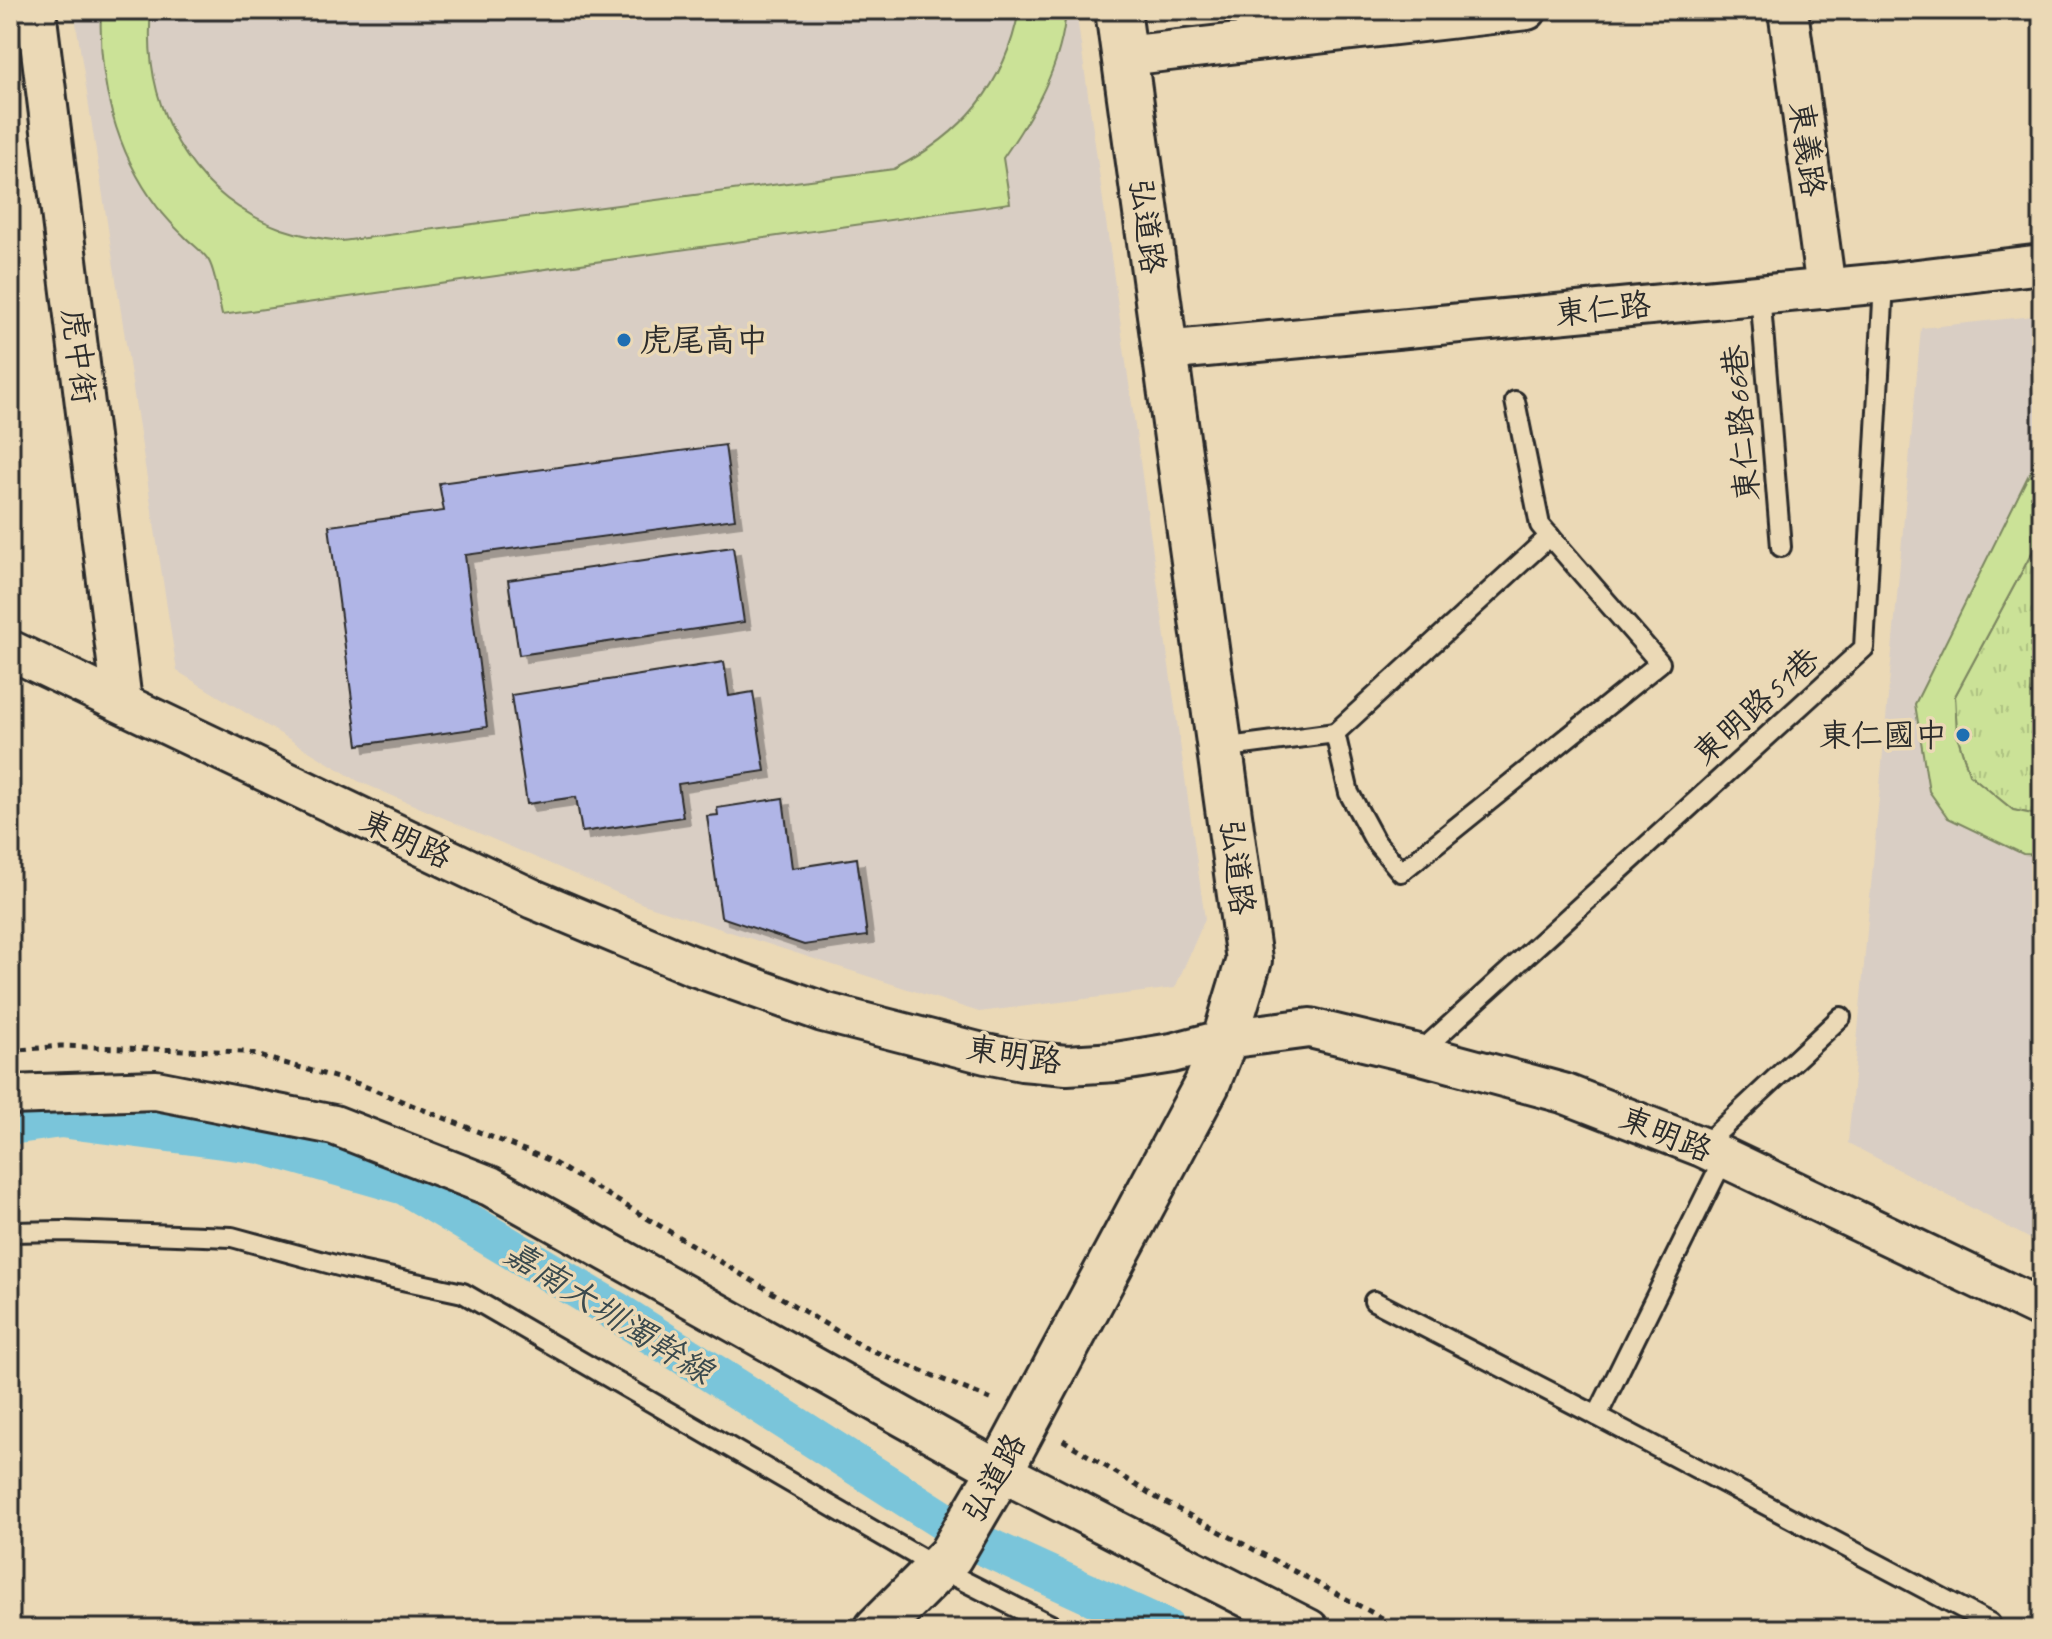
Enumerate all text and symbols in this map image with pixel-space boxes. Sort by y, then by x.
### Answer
street label: 東義路 [1780,99,1834,199]
street label: 弘道路 [1120,176,1174,276]
street label: 東仁路 [1553,284,1653,334]
street label: 虎中街 [53,306,105,406]
place label: 虎尾高中 [640,320,768,361]
marker: 虎尾高中 [615,331,633,349]
street label: 東仁路66巷 [1714,343,1768,503]
street label: 東明路51巷 [1684,638,1828,774]
place label: 東仁國中 [1819,715,1947,756]
marker: 東仁國中 [1954,726,1972,744]
street label: 東明路 [354,800,458,878]
street label: 弘道路 [1211,817,1263,917]
street label: 東明路 [963,1027,1065,1083]
street label: 東明路 [1614,1097,1718,1171]
water label: 嘉南大圳濁幹線 [497,1231,723,1394]
street label: 弘道路 [953,1426,1035,1530]

